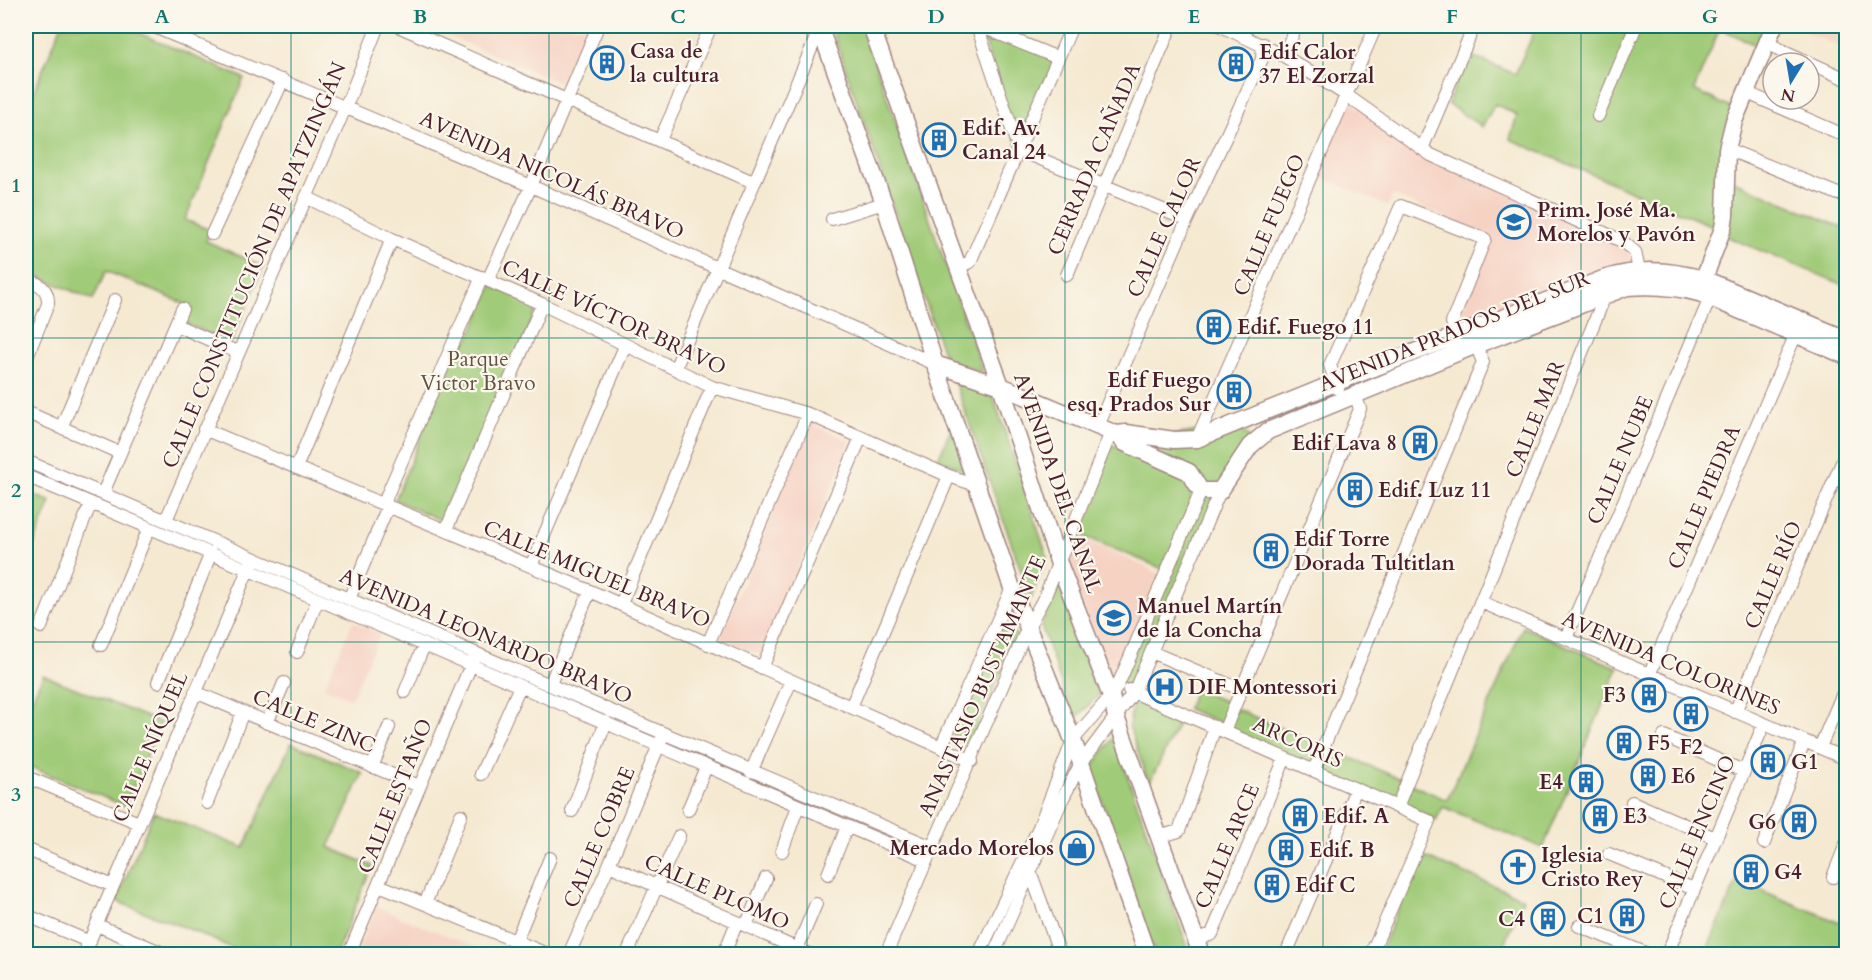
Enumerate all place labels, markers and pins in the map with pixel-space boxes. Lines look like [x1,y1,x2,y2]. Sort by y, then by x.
place label: Casa de la cultura [630,37,720,90]
place label: Edif Calor 37 El Zorzal [1259,38,1374,91]
building icon: Casa de la cultura [589,45,625,81]
building icon: Edif Calor 37 El Zorzal [1218,46,1254,82]
place label: Edif. Av. Canal 24 [962,114,1046,167]
building icon: Edif. Av. Canal 24 [921,122,957,158]
place label: Prim. José Ma. Morelos y Pavón [1537,196,1696,249]
school or university icon: Prim. José Ma. Morelos y Pavón [1496,204,1532,240]
building icon: Edif. Fuego 11 [1196,309,1232,345]
place label: Edif. Fuego 11 [1237,313,1374,342]
place label: Edif Fuego esq. Prados Sur [1067,366,1212,419]
building icon: Edif Fuego esq. Prados Sur [1216,374,1252,410]
building icon: Edif Lava 8 [1402,425,1438,461]
place label: Edif Lava 8 [1292,429,1397,458]
building icon: Edif. Luz 11 [1337,472,1373,508]
place label: Edif. Luz 11 [1378,476,1491,505]
place label: Edif Torre Dorada Tultitlan [1294,525,1456,578]
building icon: Edif Torre Dorada Tultitlan [1253,533,1289,569]
place label: Manuel Martín de la Concha [1137,592,1283,645]
school or university icon: Manuel Martín de la Concha [1096,600,1132,636]
hospital icon: DIF Montessori [1147,669,1183,705]
place label: DIF Montessori [1188,673,1337,702]
building icon: F3 [1631,677,1667,713]
place label: F3 [1603,681,1626,710]
building icon: F2 [1673,696,1709,732]
building icon: F5 [1606,725,1642,761]
place label: F5 [1647,729,1670,758]
place label: F2 [1679,733,1703,762]
building icon: G1 [1750,744,1786,780]
place label: G1 [1791,748,1819,777]
building icon: E6 [1630,758,1666,794]
place label: E6 [1671,762,1695,791]
building icon: E4 [1568,764,1604,800]
place label: E4 [1539,768,1563,797]
building icon: Edif. A [1282,798,1318,834]
building icon: E3 [1582,798,1618,834]
place label: Edif. A [1323,802,1389,831]
place label: E3 [1623,802,1647,831]
building icon: G6 [1781,804,1817,840]
place label: G6 [1748,808,1776,837]
shop icon: Mercado Morelos [1059,830,1095,866]
building icon: Edif. B [1268,832,1304,868]
place label: Mercado Morelos [890,834,1054,863]
place label: Edif. B [1309,836,1375,865]
place label: Iglesia Cristo Rey [1541,841,1643,894]
church icon: Iglesia Cristo Rey [1500,849,1536,885]
building icon: G4 [1733,854,1769,890]
place label: G4 [1774,858,1802,887]
building icon: Edif C [1254,867,1290,903]
place label: Edif C [1295,871,1356,900]
building icon: C1 [1609,898,1645,934]
building icon: C4 [1530,901,1566,937]
place label: C1 [1577,902,1604,931]
place label: C4 [1498,905,1525,934]

